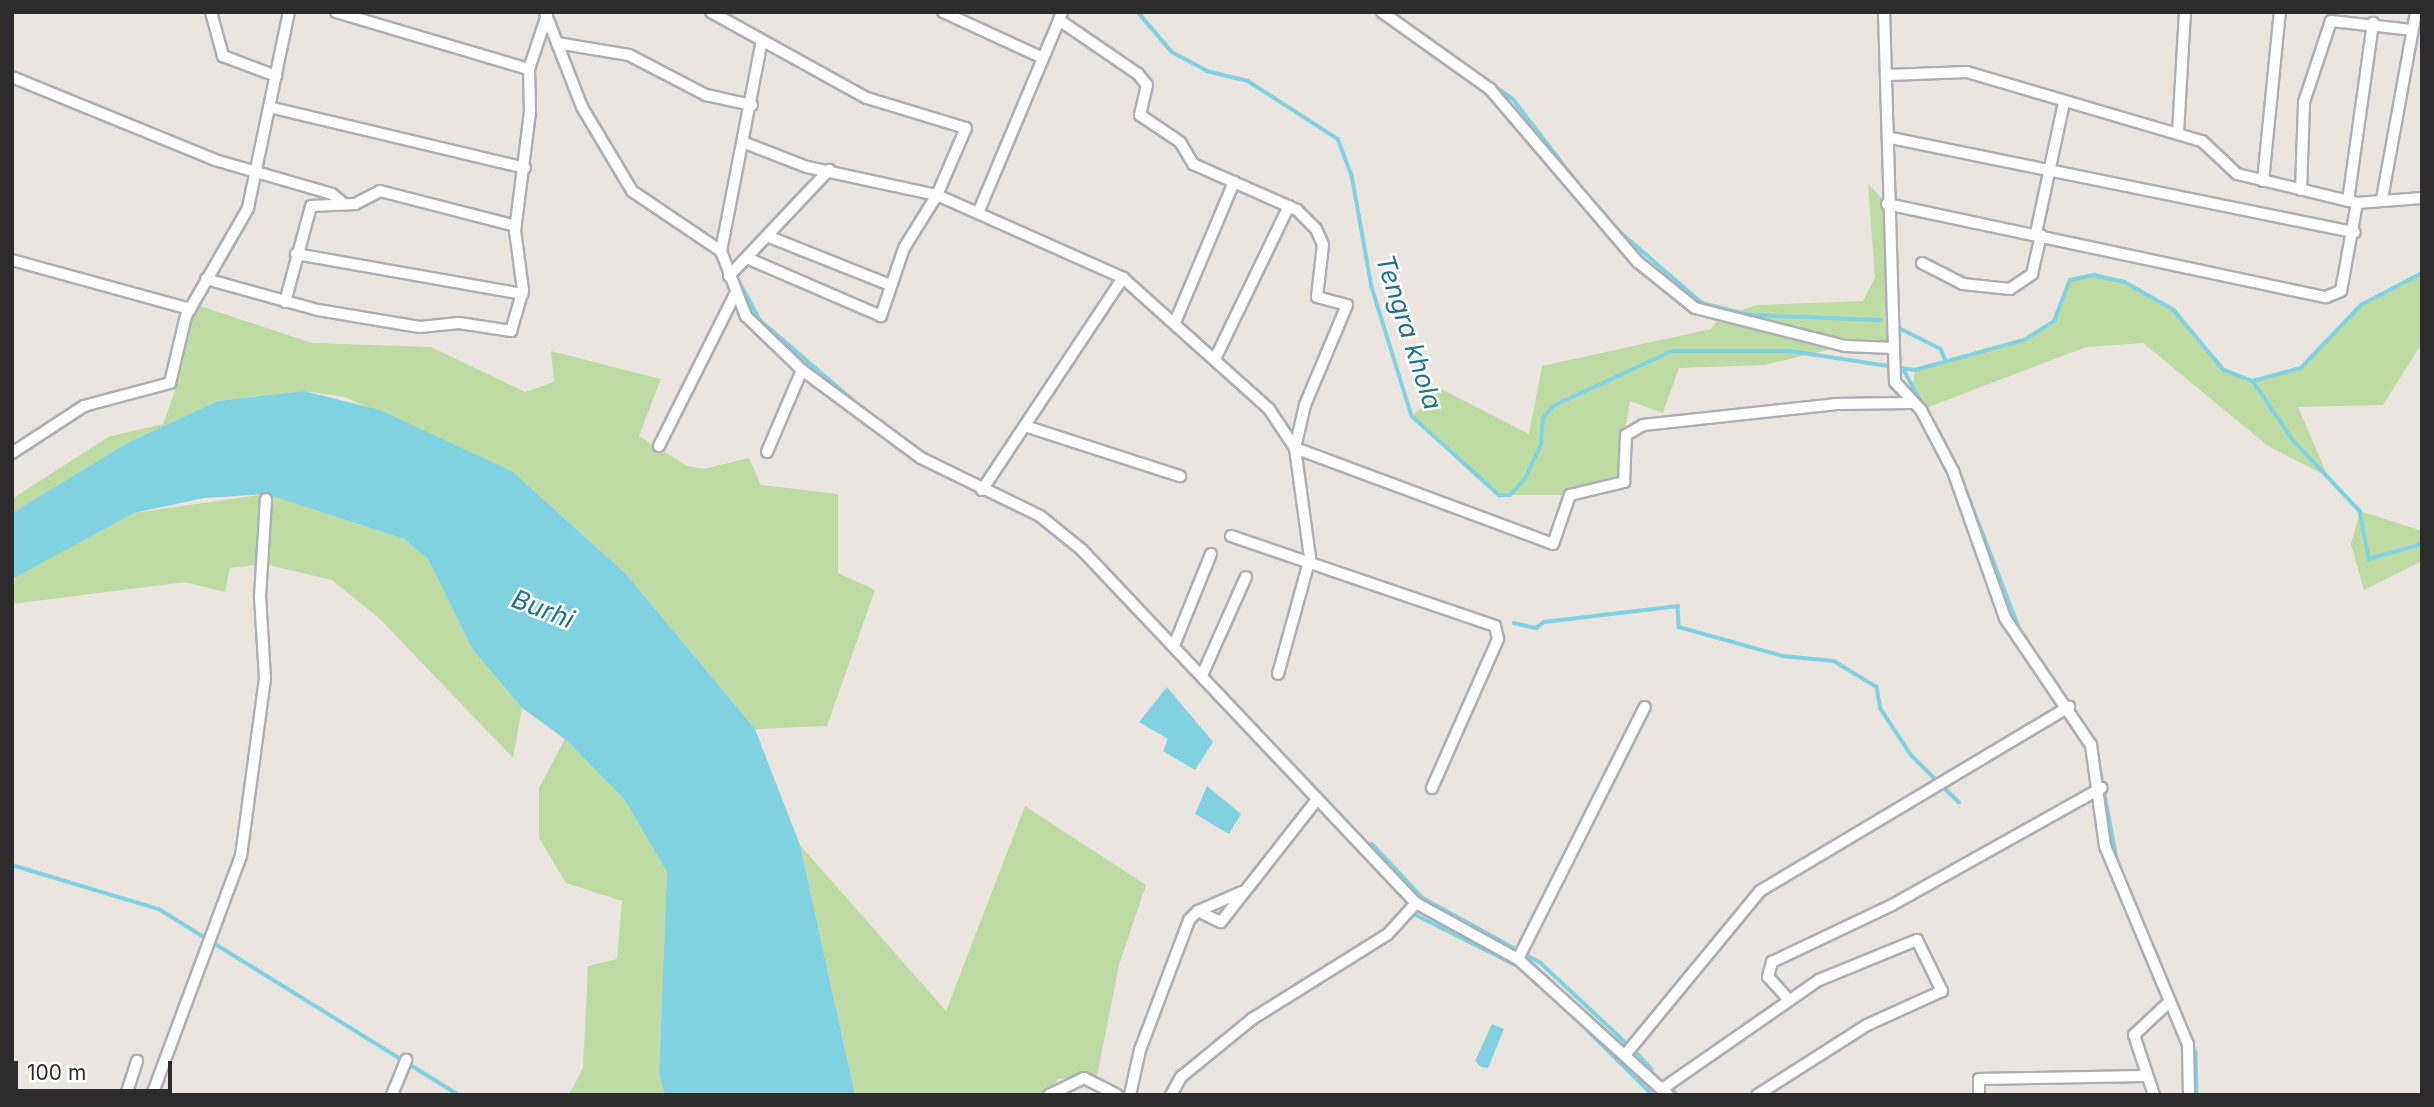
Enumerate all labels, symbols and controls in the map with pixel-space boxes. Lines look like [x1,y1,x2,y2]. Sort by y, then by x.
water label: Tengra khola [1369,251,1449,413]
water label: Burhi [507,583,579,635]
scale bar [18,1048,175,1092]
text: 100 m [27,1060,86,1085]

